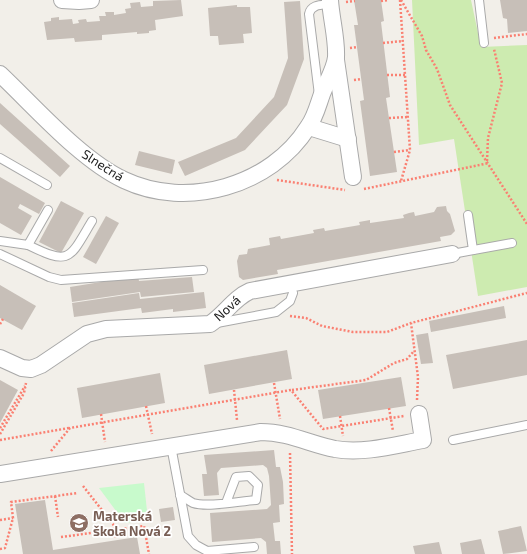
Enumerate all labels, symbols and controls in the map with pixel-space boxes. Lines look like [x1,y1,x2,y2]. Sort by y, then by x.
street label: Slnečná [79,146,127,184]
street label: Nová [210,292,244,324]
place label: Materská škola Nová 2 [93,508,171,539]
school or university icon: Materská škola Nová 2 [68,512,90,534]

